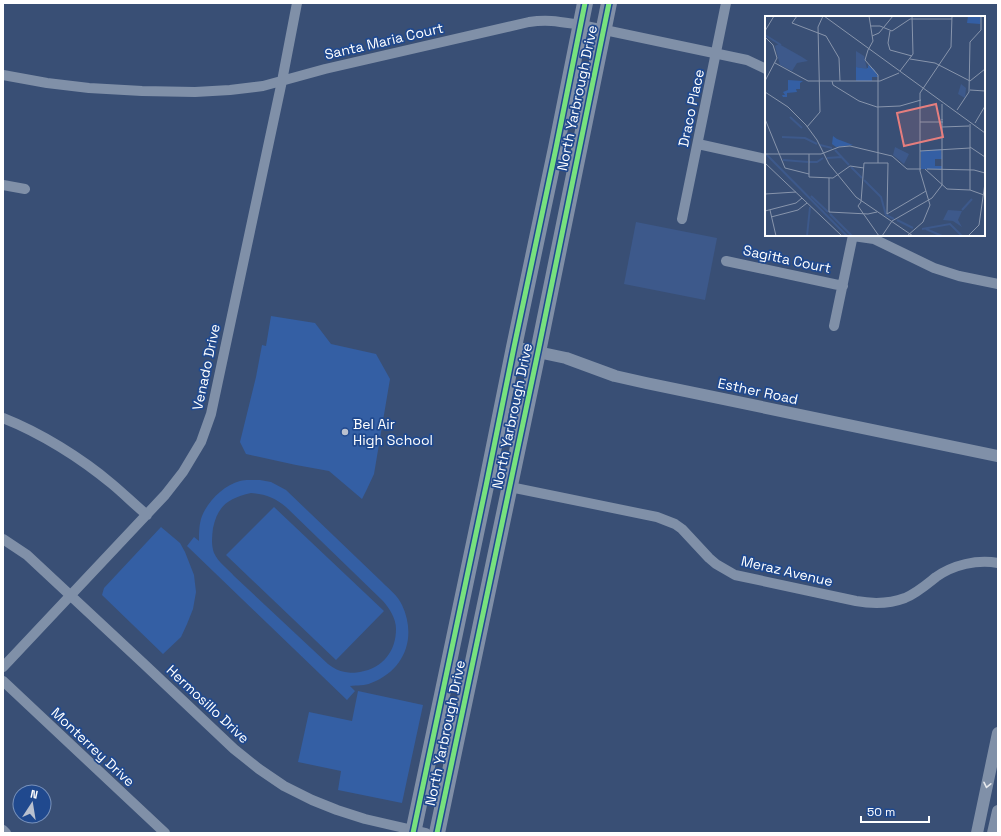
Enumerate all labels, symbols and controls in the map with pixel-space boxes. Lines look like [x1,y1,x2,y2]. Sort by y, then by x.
inset map [765,16,985,236]
street label: Santa Maria Court [323,19,445,63]
street label: North Yarbrough Drive [553,24,601,172]
street label: Draco Place [674,67,708,149]
street label: Sagitta Court [741,241,833,277]
street label: Venado Drive [188,322,224,412]
street label: North Yarbrough Drive [488,342,536,490]
street label: Esther Road [716,374,800,408]
place label: Bel Air High School [353,415,433,449]
marker: Bel Air High School [340,427,350,437]
street label: Meraz Avenue [739,552,835,590]
street label: North Yarbrough Drive [421,659,469,807]
street label: Hermosillo Drive [163,661,253,747]
street label: Monterrey Drive [47,704,139,790]
one-way arrow [984,782,992,788]
north arrow [12,784,52,824]
text: N [29,787,39,802]
scale bar [861,798,929,824]
text: 50 m [867,804,895,820]

